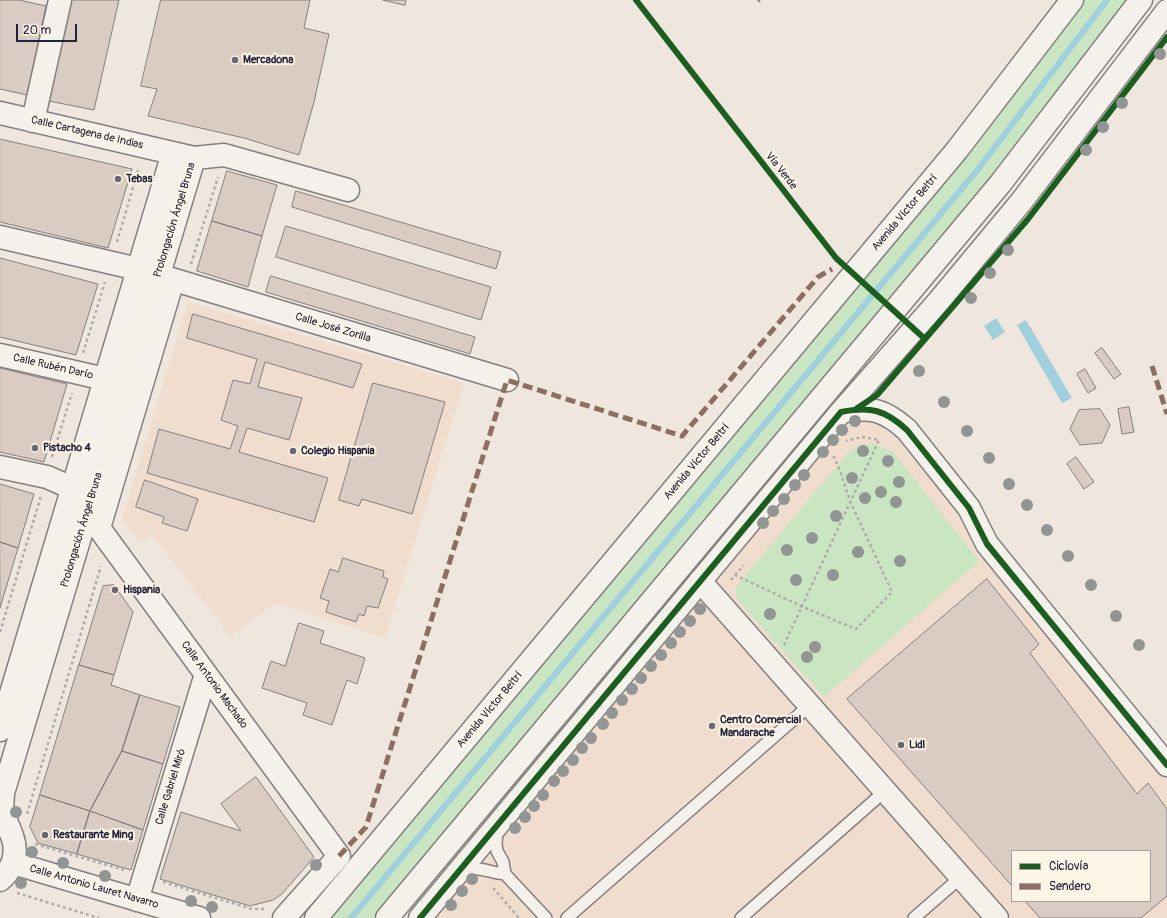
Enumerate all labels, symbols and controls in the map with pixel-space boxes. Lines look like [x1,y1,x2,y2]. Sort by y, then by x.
scale bar [18,16,79,42]
text: 20 m [23,23,51,38]
place label: Mercadona [243,53,293,67]
marker: Mercadona [230,55,240,65]
street label: Calle Cartagena de Indias [30,114,144,152]
street label: Vía Verde [762,150,800,192]
street label: Prolongación Ángel Bruna [151,161,199,279]
place label: Tebas [126,172,152,186]
street label: Avenida Víctor Beltrí [869,172,941,254]
marker: Tebas [113,174,123,184]
street label: Calle José Zorilla [294,310,372,346]
street label: Calle Rubén Darío [12,351,94,383]
street label: Avenida Víctor Beltrí [661,421,733,503]
place label: Pistacho 4 [43,441,91,455]
marker: Pistacho 4 [30,443,40,453]
place label: Colegio Hispania [301,444,375,458]
marker: Colegio Hispania [288,446,298,456]
street label: Prolongación Ángel Bruna [58,471,106,589]
place label: Hispania [123,583,160,597]
marker: Hispania [110,585,120,595]
street label: Calle Antonio Machado [178,639,250,731]
street label: Avenida Víctor Beltrí [454,669,526,751]
place label: Centro Comercial Mandarache [720,713,801,739]
marker: Centro Comercial Mandarache [707,721,717,731]
place label: Lidl [909,738,925,752]
marker: Lidl [896,740,906,750]
street label: Calle Gabriel Miró [153,747,189,827]
place label: Restaurante Ming [53,828,133,842]
marker: Restaurante Ming [40,830,50,840]
legend [1011,850,1151,902]
text: Ciclovía [1049,859,1088,874]
street label: Calle Antonio Lauret Navarro [28,862,160,912]
text: Sendero [1049,879,1091,894]

